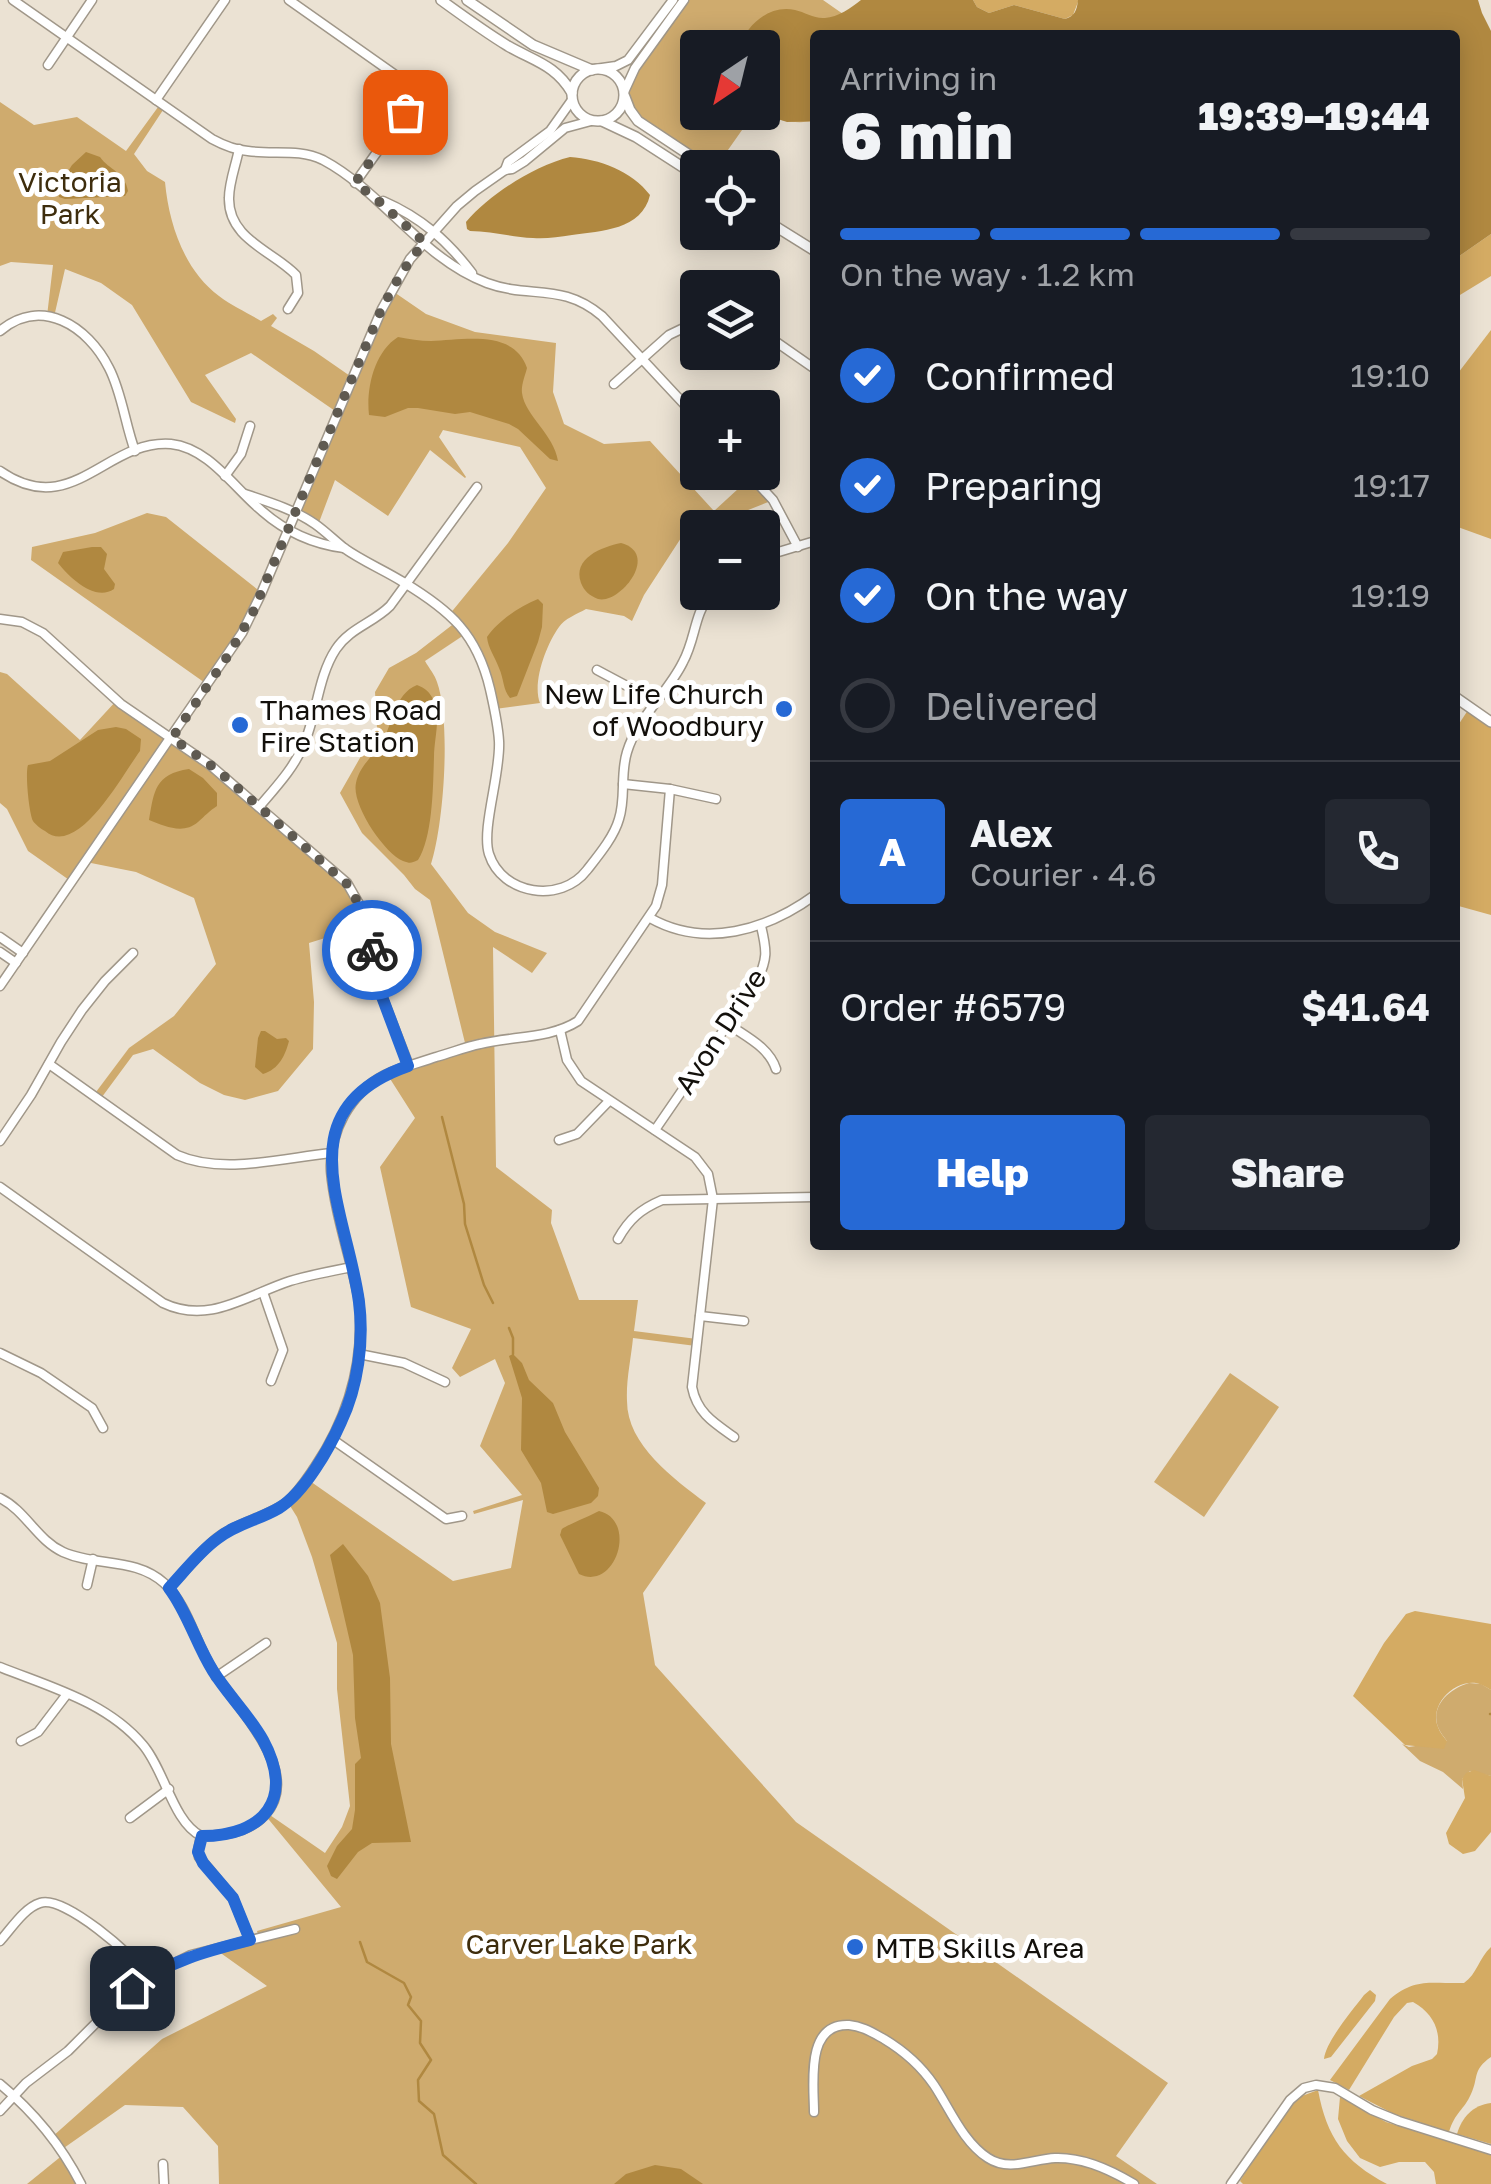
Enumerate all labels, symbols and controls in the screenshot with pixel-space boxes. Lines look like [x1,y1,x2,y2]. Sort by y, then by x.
north arrow [680,30,780,130]
map controls [680,30,780,610]
text: Arriving in [840,59,997,97]
pin [363,70,448,155]
icon: bag [378,85,433,140]
text: 19:39–19:44 [1198,93,1430,138]
text: 6 min [840,95,1013,173]
button: locate [680,150,780,250]
park label: Victoria Park [18,165,122,230]
text: On the way · 1.2 km [840,255,1135,293]
button: layers [680,270,780,370]
icon: check [840,348,895,403]
text: Confirmed [925,353,1115,398]
text: 19:10 [1350,356,1430,394]
button: + [680,390,780,490]
icon: check [840,458,895,513]
text: Preparing [925,463,1103,508]
text: 19:17 [1353,466,1430,504]
button: − [680,510,780,610]
icon: check [840,568,895,623]
text: On the way [925,573,1128,618]
text: 19:19 [1351,576,1430,614]
place label: New Life Church of Woodbury [544,677,764,742]
text: Delivered [925,683,1098,728]
place label: Thames Road Fire Station [260,693,442,758]
marker: New Life Church of Woodbury [773,698,795,720]
marker: Thames Road Fire Station [229,714,251,736]
button: phone [1325,799,1430,904]
text: Alex [970,810,1053,855]
text: A [879,829,906,874]
text: Courier · 4.6 [970,855,1157,893]
courier [322,900,422,1000]
icon: bike [345,923,400,978]
street label: Avon Drive [667,962,773,1100]
text: Order #6579 [840,984,1066,1029]
text: $41.64 [1301,984,1430,1029]
button: Help [840,1115,1125,1230]
button: Share [1145,1115,1430,1230]
park label: Carver Lake Park [465,1927,693,1960]
place label: MTB Skills Area [875,1931,1085,1964]
marker: MTB Skills Area [844,1936,866,1958]
pin [90,1946,175,2031]
icon: home [105,1961,160,2016]

